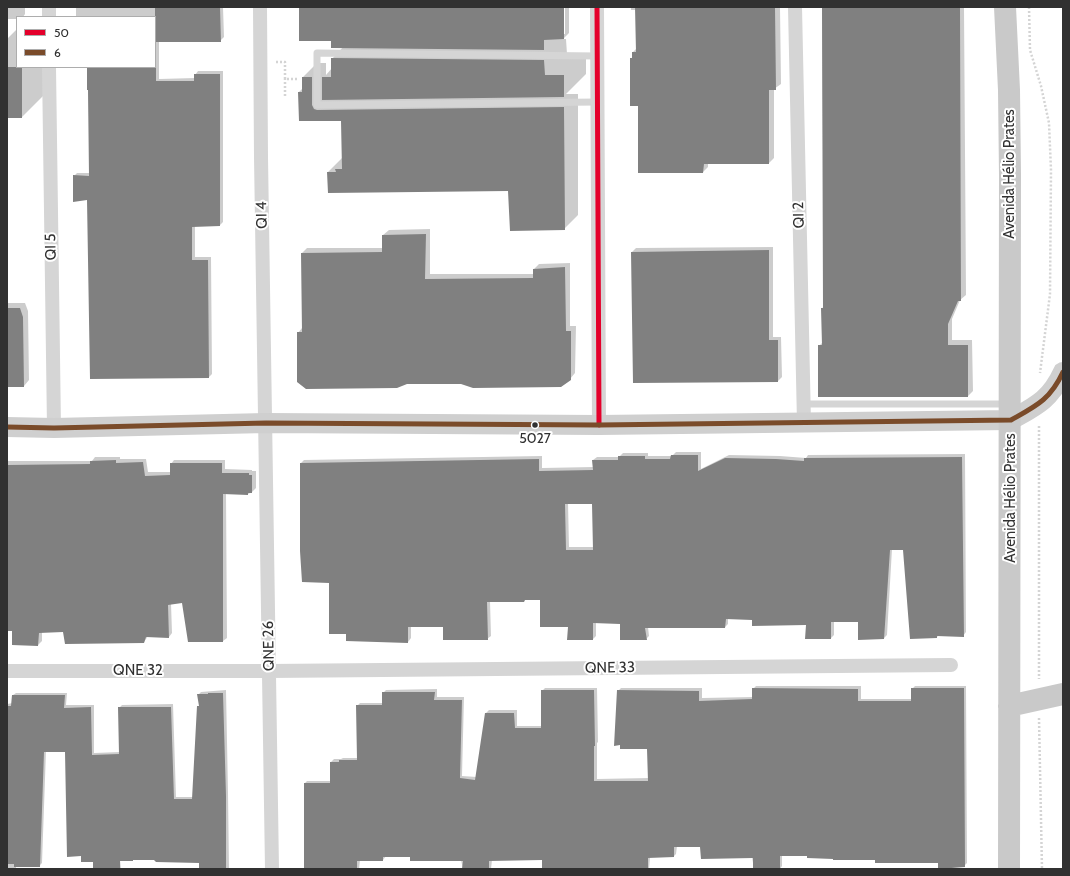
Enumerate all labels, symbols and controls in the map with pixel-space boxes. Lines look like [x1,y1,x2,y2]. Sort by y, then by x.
legend [16,16,156,68]
text: 50 [54,25,69,40]
text: 6 [54,45,61,60]
street label: Avenida Hélio Prates [1001,109,1019,239]
street label: QI 4 [253,201,271,229]
street label: QI 2 [790,202,808,228]
street label: QI 5 [42,233,60,261]
marker: 5027 [530,420,540,430]
place label: 5027 [519,431,551,447]
street label: Avenida Hélio Prates [1002,433,1020,563]
street label: QNE 26 [260,621,278,671]
street label: QNE 33 [585,659,635,677]
street label: QNE 32 [113,662,163,680]

